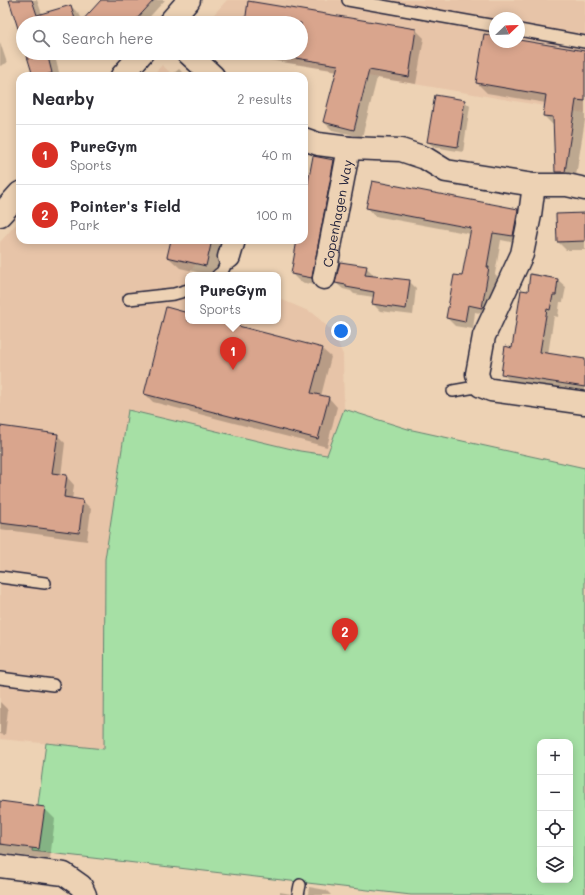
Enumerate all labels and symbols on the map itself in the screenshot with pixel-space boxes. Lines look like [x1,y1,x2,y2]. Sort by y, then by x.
north arrow [489,12,525,48]
street label: Copenhagen Way [318,158,355,268]
your location [331,321,351,341]
pin: 1 [220,337,246,370]
pin: 2 [332,618,358,651]

